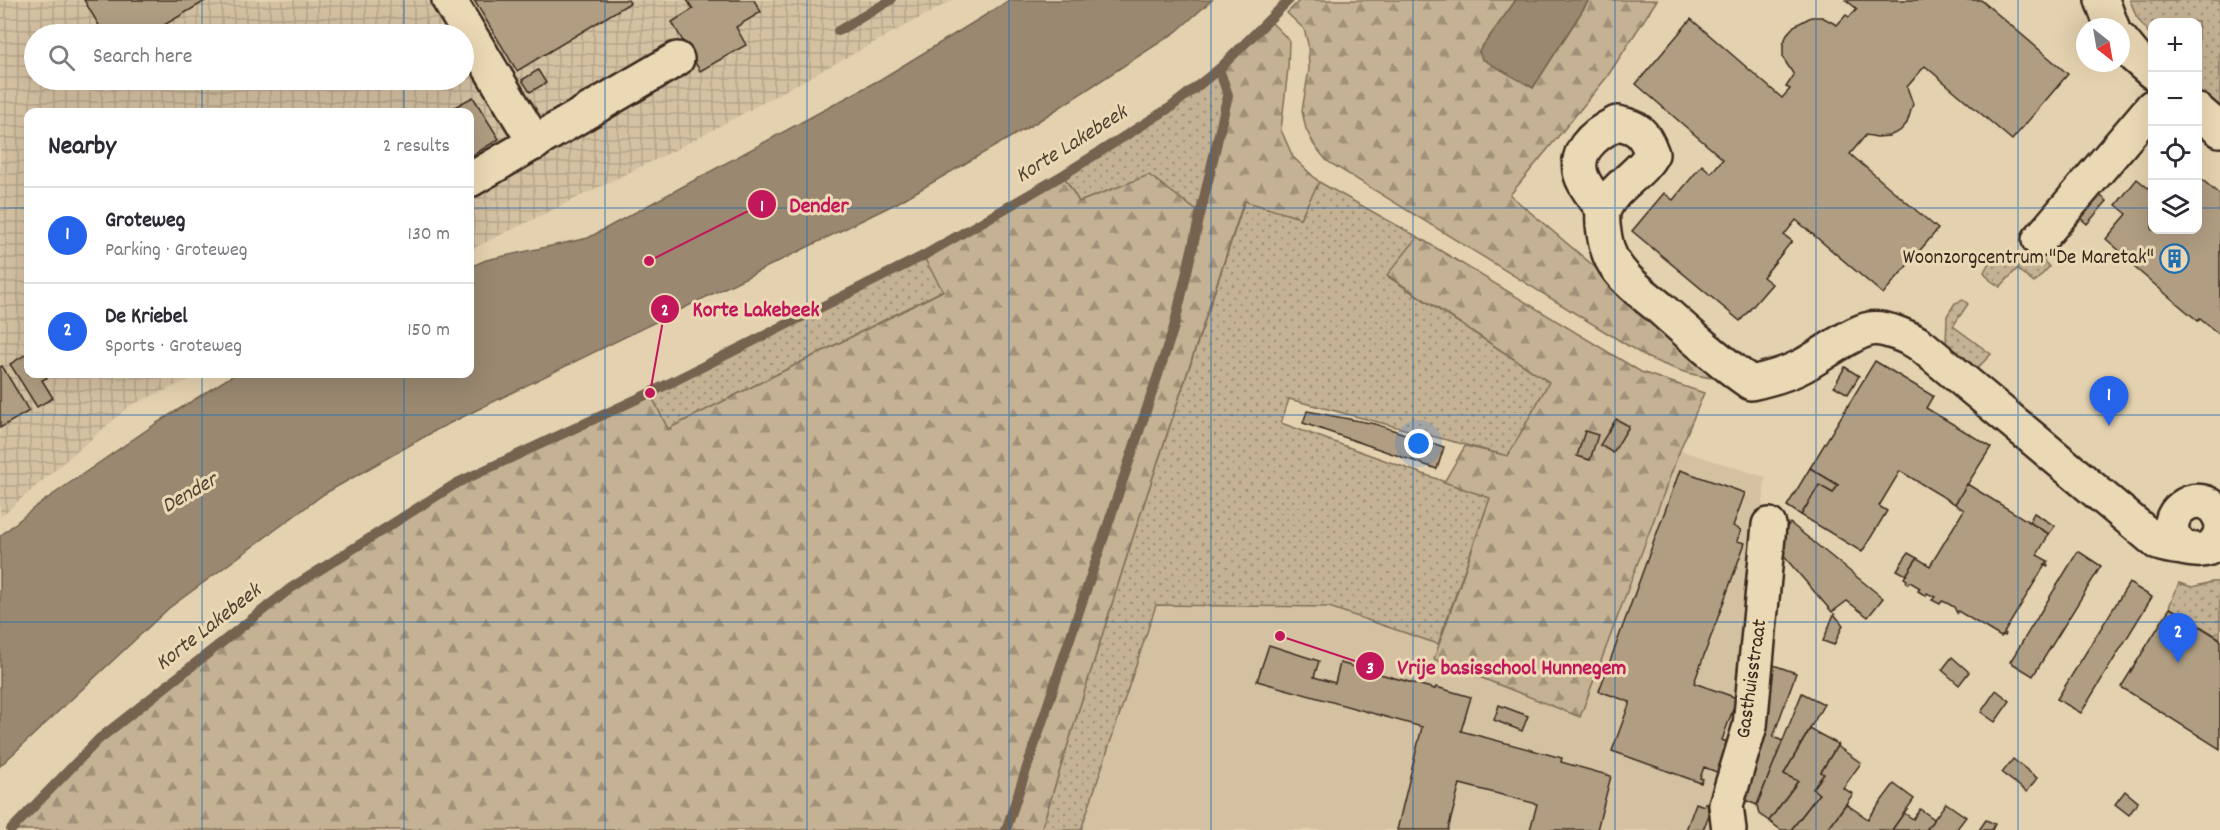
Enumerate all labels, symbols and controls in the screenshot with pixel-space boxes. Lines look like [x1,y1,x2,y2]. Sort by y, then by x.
north arrow [2076,18,2130,72]
map controls [2148,18,2202,234]
button: + [2148,18,2202,72]
search box [24,24,474,90]
icon: search [45,41,78,74]
text: Search here [93,42,192,73]
button: − [2148,72,2202,126]
water label: Korte Lakebeek [1010,97,1136,192]
button: locate [2148,126,2202,180]
text: Nearby [48,129,116,166]
text: 2 results [383,133,450,161]
button: layers [2148,180,2202,234]
callout: Dender [747,184,860,224]
text: Dender [789,192,850,223]
text: 1 [760,195,764,220]
text: Groteweg [105,206,185,237]
text: 1 [65,221,70,249]
text: 130 m [408,221,450,249]
text: Parking · Groteweg [105,237,248,265]
building icon: Woonzorgcentrum "De Maretak" [2159,243,2191,275]
place label: Woonzorgcentrum "De Maretak" [1903,244,2154,274]
callout: Korte Lakebeek [650,289,831,329]
text: Korte Lakebeek [693,296,819,327]
text: 2 [661,299,669,324]
text: De Kriebel [105,302,188,333]
text: 2 [63,317,72,345]
text: 150 m [407,317,450,345]
text: Sports · Groteweg [105,333,242,361]
pin: 1 [2090,376,2128,426]
your location [1404,429,1433,458]
water label: Dender [157,464,226,522]
water label: Korte Lakebeek [149,576,270,679]
pin: 2 [2158,614,2198,663]
street label: Gasthuisstraat [1730,617,1776,741]
callout: Vrije basisschool Hunnegem [1355,646,1638,686]
text: Vrije basisschool Hunnegem [1398,654,1626,685]
text: 3 [1366,657,1374,682]

